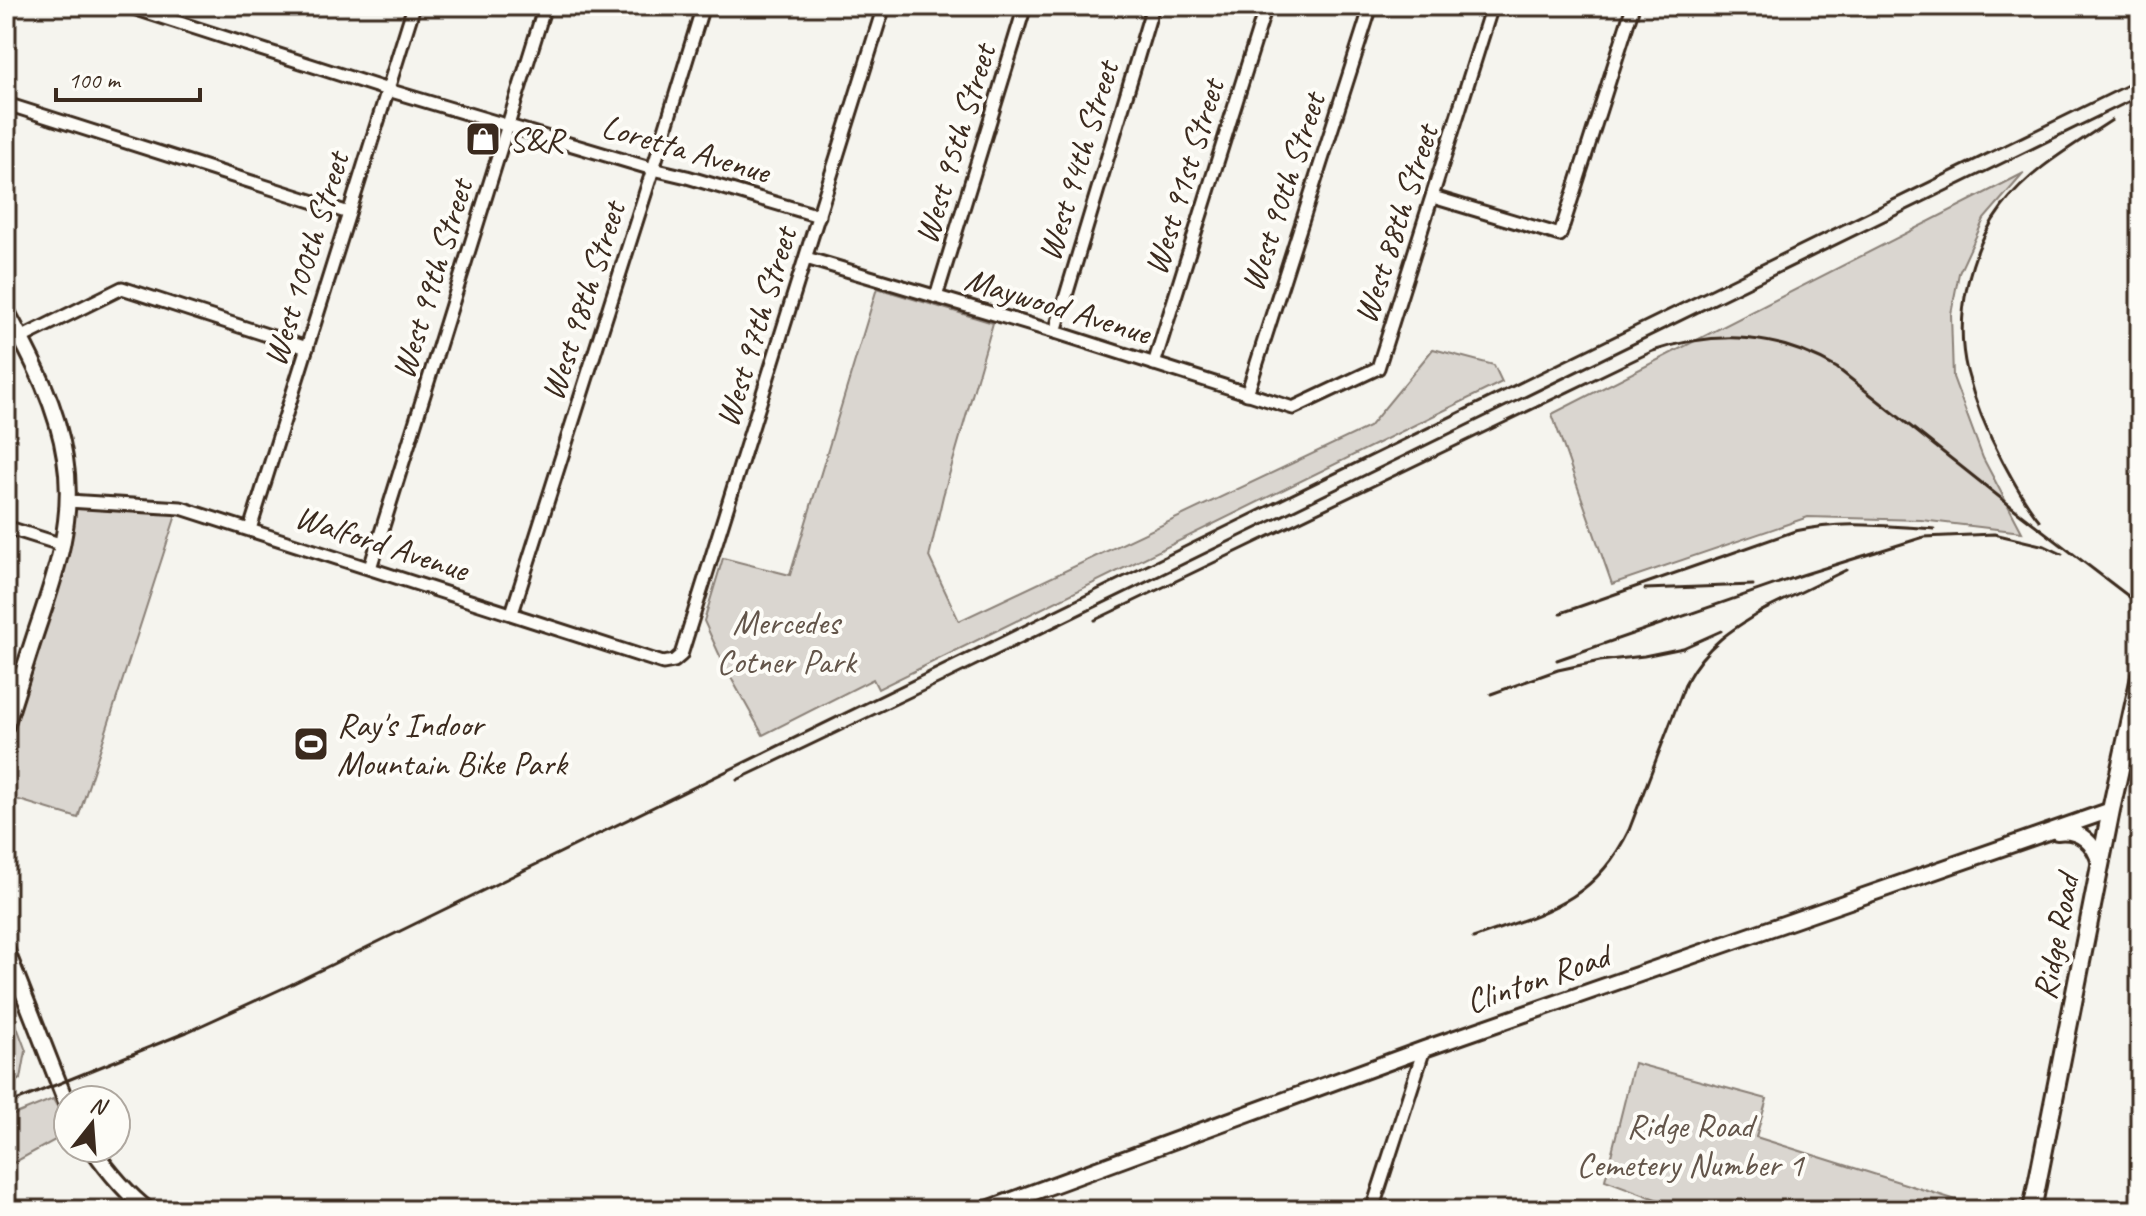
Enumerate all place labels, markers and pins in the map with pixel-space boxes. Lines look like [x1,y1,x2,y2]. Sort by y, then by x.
place label: S&R [509,118,567,161]
shop icon: S&R [464,120,502,158]
place label: Ray's Indoor Mountain Bike Park [337,703,569,785]
sports icon: Ray's Indoor Mountain Bike Park [292,725,330,763]

